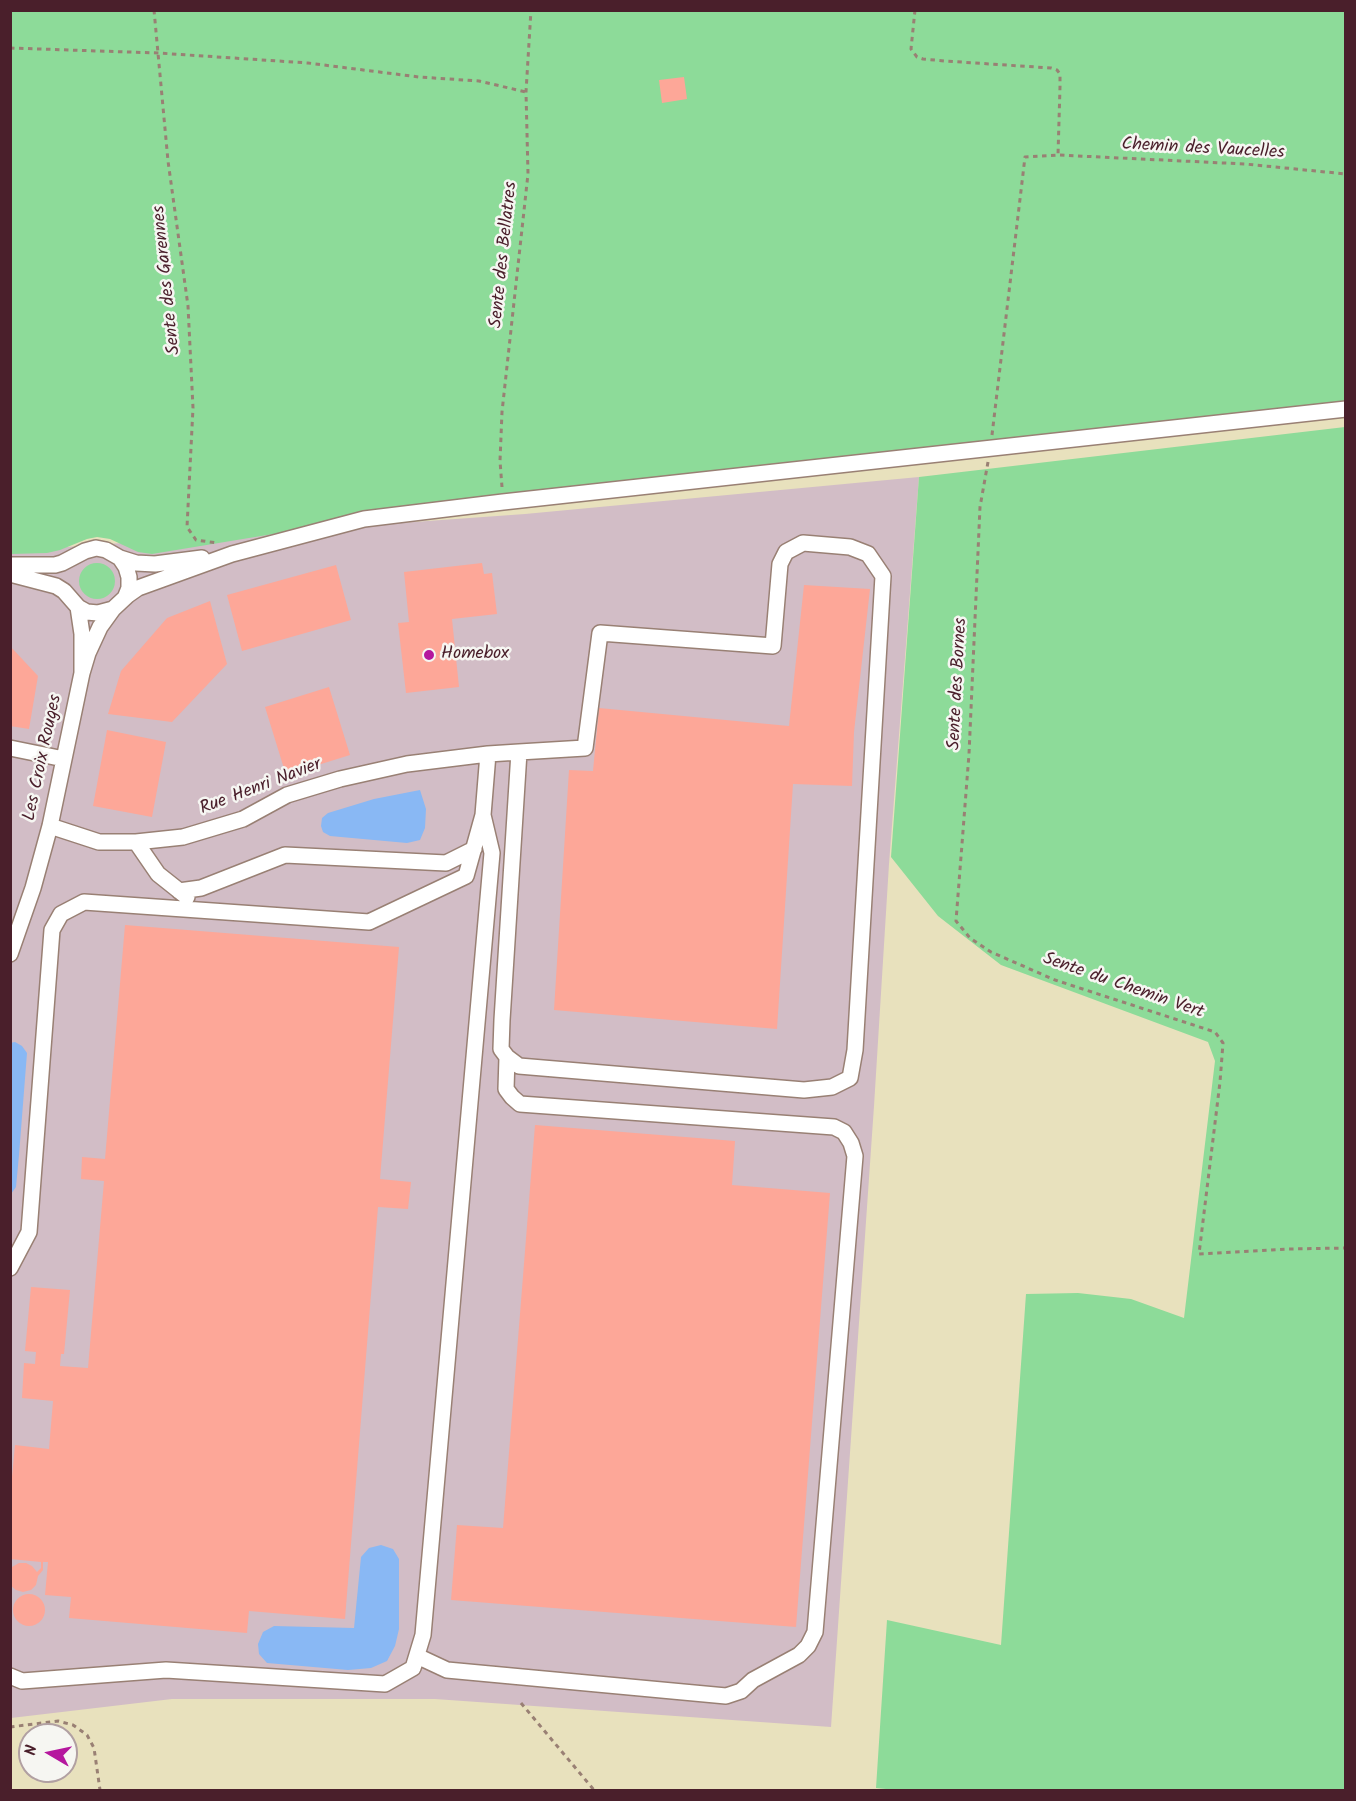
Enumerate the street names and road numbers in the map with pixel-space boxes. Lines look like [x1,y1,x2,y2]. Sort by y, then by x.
street label: Chemin des Vaucelles [1121,135,1285,165]
street label: Sente des Bellatres [487,181,523,329]
street label: Sente des Garennes [149,204,187,356]
street label: Sente des Bornes [945,617,973,751]
street label: Les Croix Rouges [20,693,68,823]
street label: Rue Henri Navier [197,755,325,821]
street label: Sente du Chemin Vert [1040,949,1206,1025]

